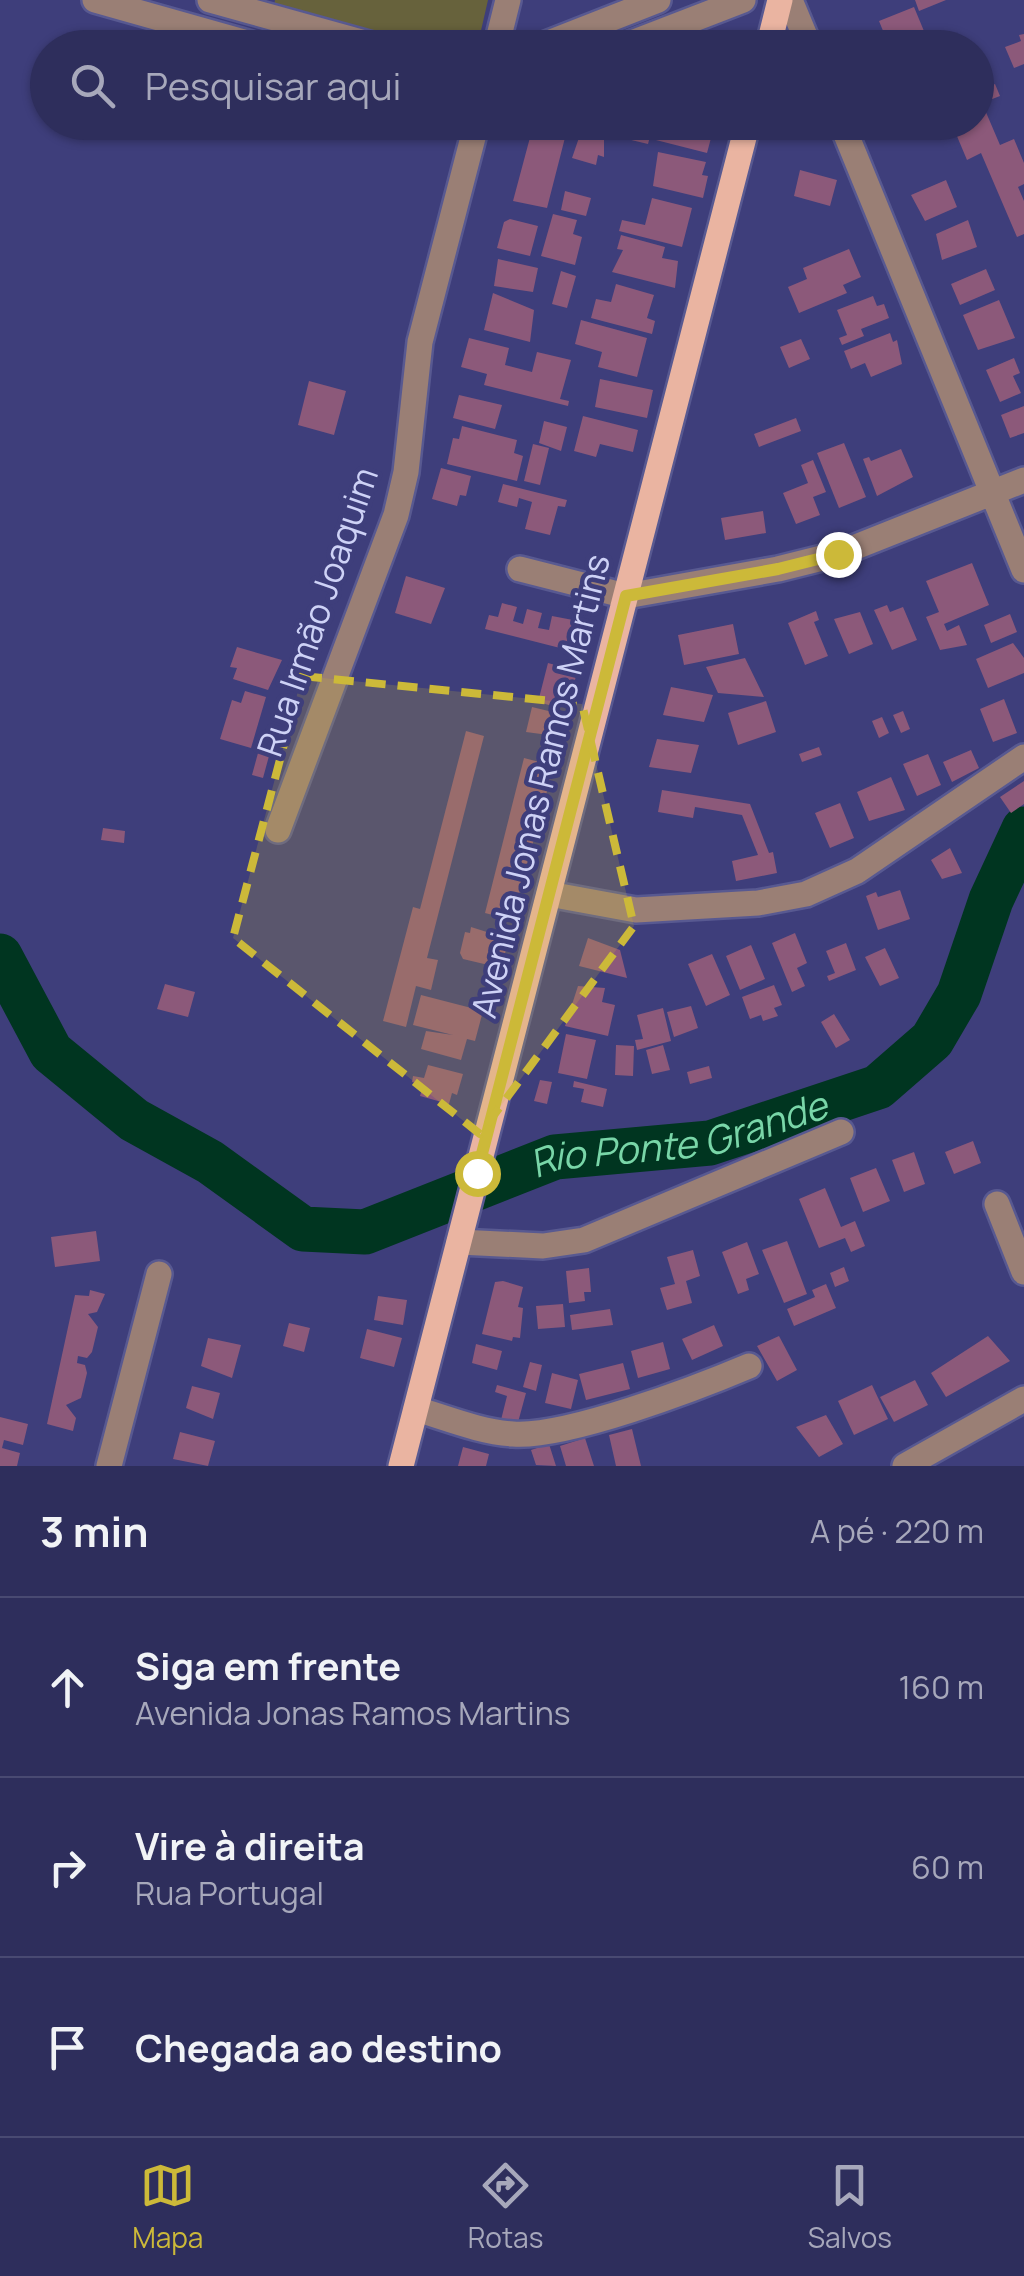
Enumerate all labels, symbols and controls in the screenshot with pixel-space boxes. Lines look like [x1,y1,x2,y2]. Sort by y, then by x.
search box [30,30,994,140]
icon: search [65,58,120,113]
text: Pesquisar aqui [145,59,401,111]
street label: Rua Irmão Joaquim [245,461,389,763]
route end [816,532,862,578]
street label: Avenida Jonas Ramos Martins [459,549,621,1023]
water label: Rio Ponte Grande [521,1077,836,1189]
route start [455,1151,501,1197]
text: 3 min [40,1502,149,1560]
text: A pé · 220 m [810,1509,984,1553]
text: Siga em frente [135,1639,401,1691]
icon: ahead [40,1660,95,1715]
text: 160 m [899,1665,984,1709]
text: Avenida Jonas Ramos Martins [135,1691,570,1735]
text: Vire à direita [135,1819,365,1871]
icon: right [40,1840,95,1895]
text: 60 m [911,1845,984,1889]
text: Rua Portugal [135,1871,324,1915]
icon: arrive [40,2020,95,2075]
text: Chegada ao destino [135,2021,502,2073]
tab: Mapa [132,2158,203,2256]
tab: Rotas [468,2158,543,2256]
tab: Salvos [808,2158,892,2256]

